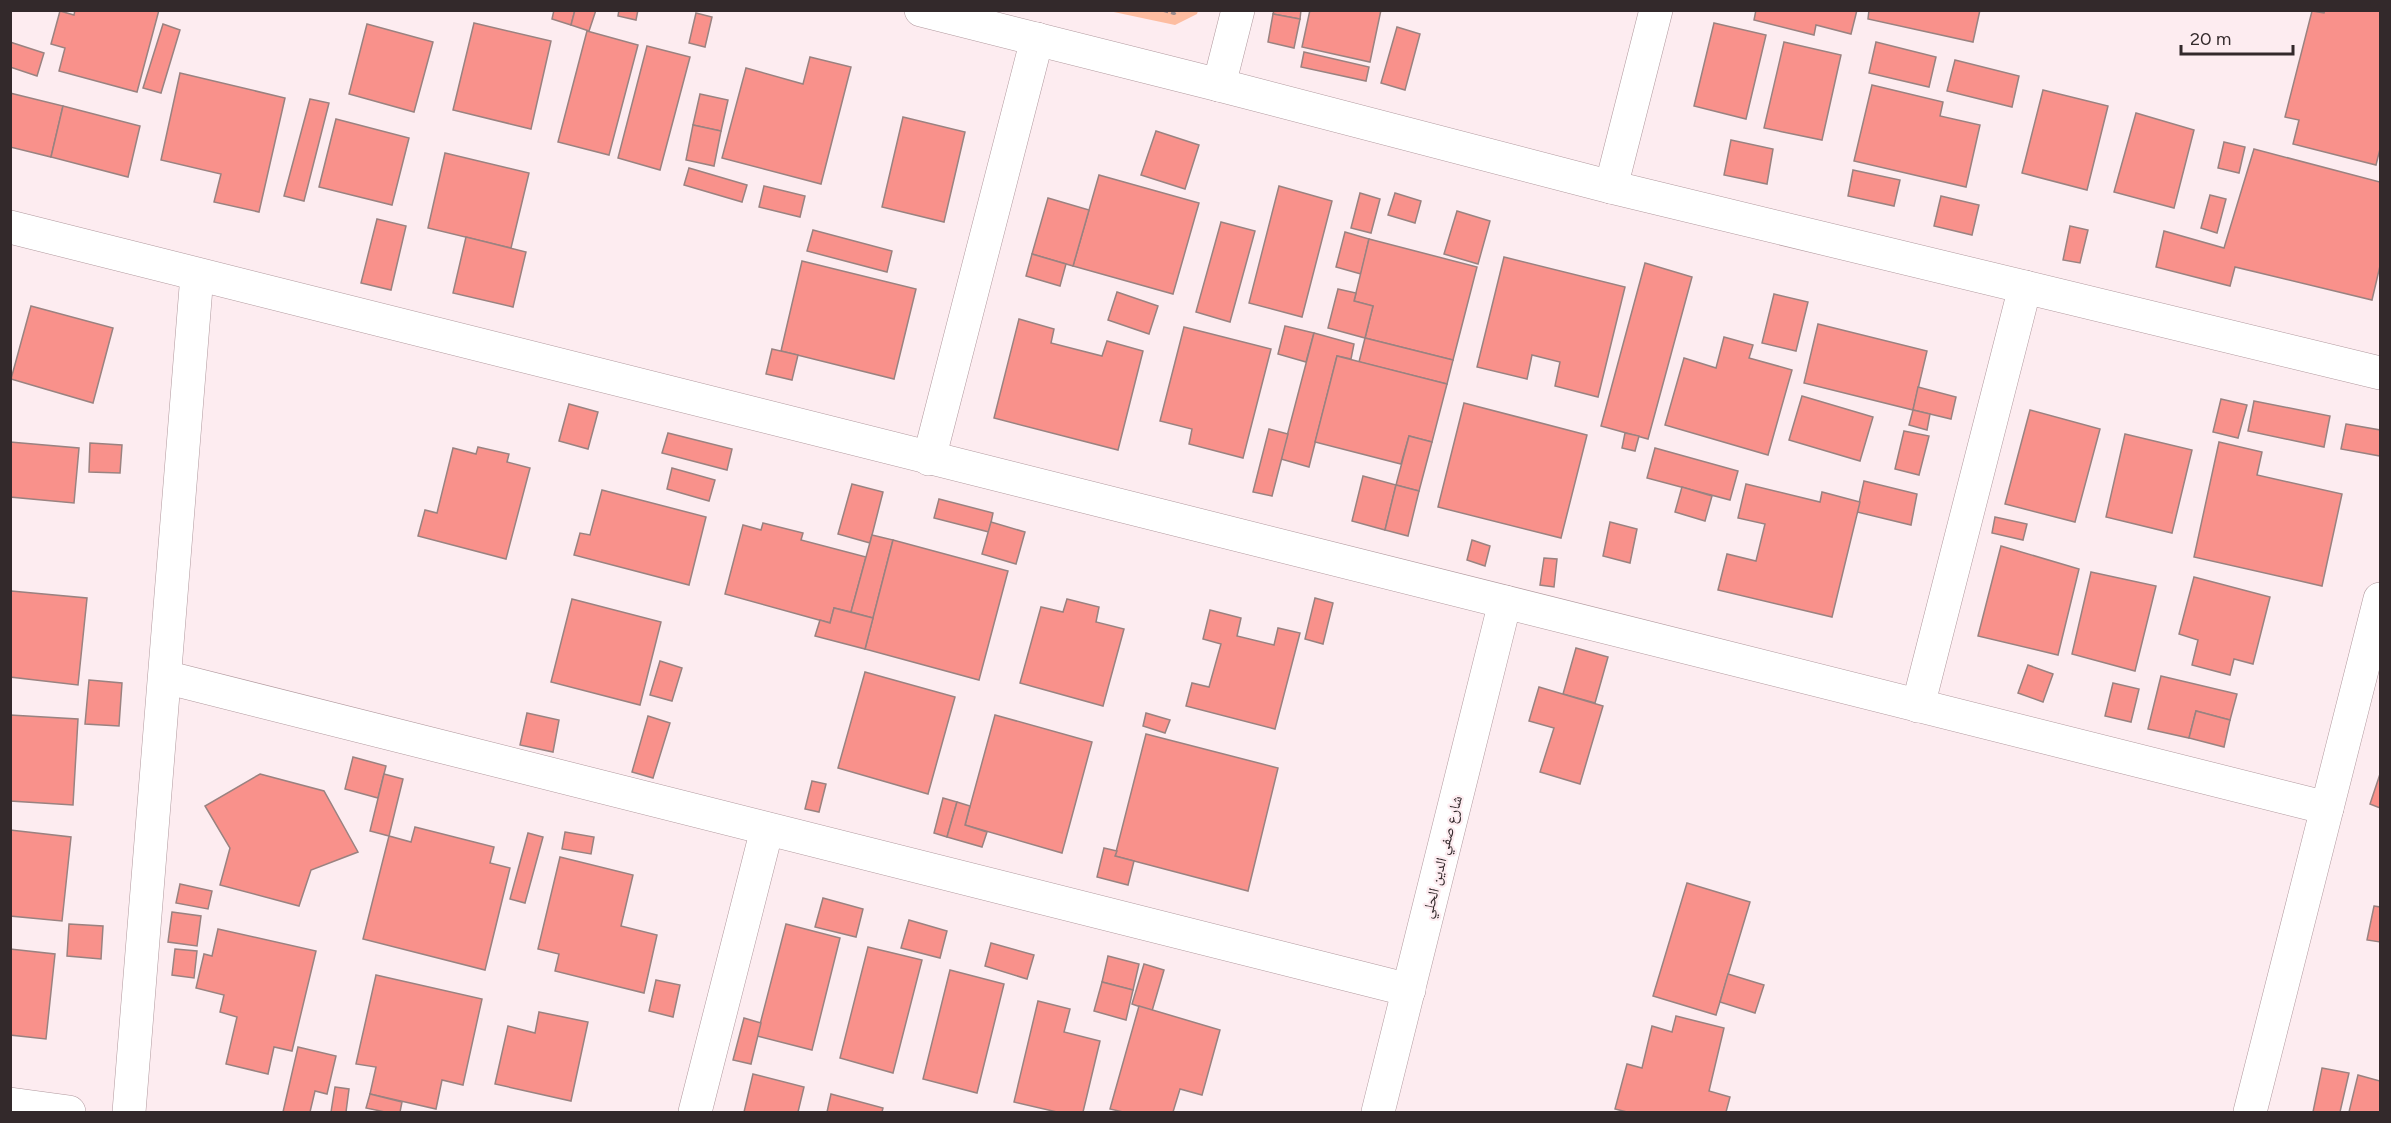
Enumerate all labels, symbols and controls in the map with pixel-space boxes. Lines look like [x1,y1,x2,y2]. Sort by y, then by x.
scale bar [2181,18,2294,56]
text: 20 m [2190,28,2231,50]
street label: شارع صفي الدين الحلي [1418,794,1469,921]

